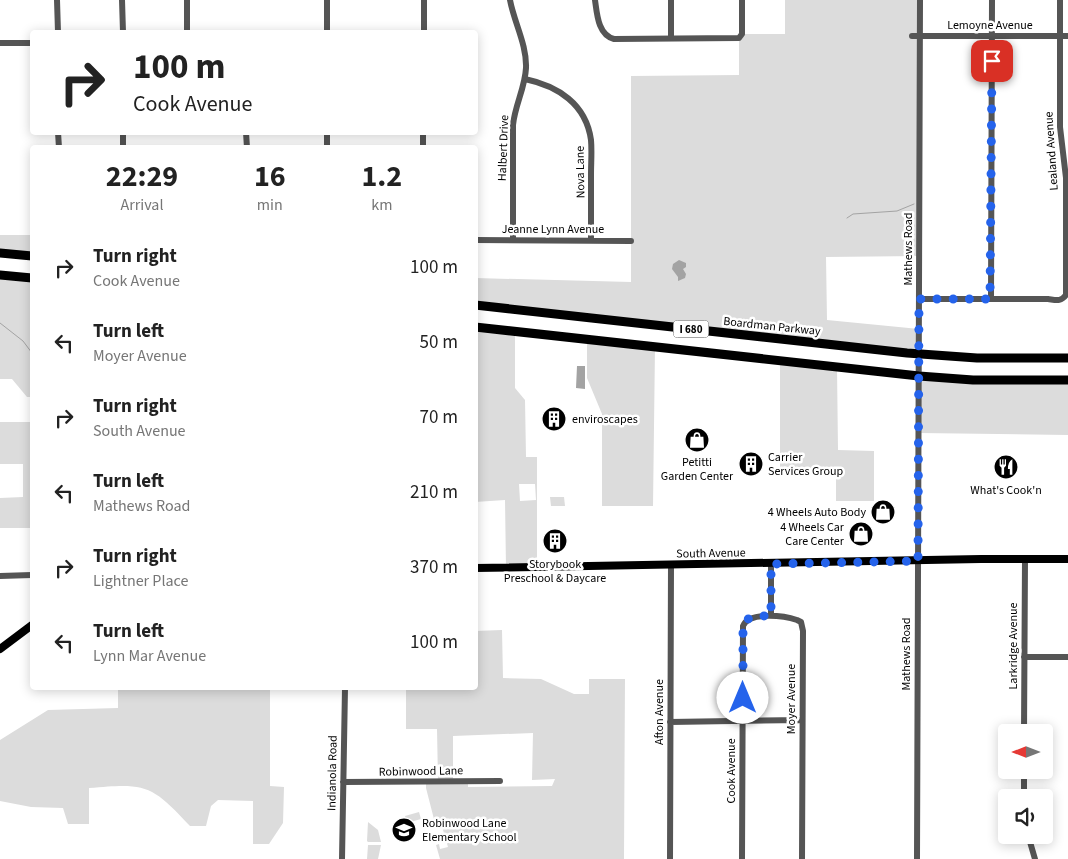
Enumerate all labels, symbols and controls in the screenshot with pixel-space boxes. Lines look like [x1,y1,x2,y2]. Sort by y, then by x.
street label: Lemoyne Avenue [947,17,1033,34]
pin [971,40,1013,82]
text: 100 m [133,42,225,92]
icon: arrive [978,47,1006,75]
icon: right [50,50,115,115]
text: Cook Avenue [133,88,253,120]
street label: Lealand Avenue [1040,111,1063,191]
street label: Halbert Drive [494,115,513,181]
street label: Nova Lane [572,146,589,198]
text: 22:29 [106,155,178,198]
text: 16 [254,155,286,198]
text: 1.2 [362,155,402,198]
text: Arrival [120,194,164,216]
text: min [257,194,283,216]
text: km [371,194,392,216]
street label: Mathews Road [900,212,917,286]
street label: Jeanne Lynn Avenue [502,221,604,238]
text: Turn right [93,243,177,270]
icon: right [50,254,78,282]
text: 100 m [410,254,458,281]
text: Cook Avenue [93,270,180,292]
street label: Boardman Parkway [722,313,822,340]
text: Turn left [93,318,164,345]
road number: I 680 [674,320,708,338]
icon: left [50,329,78,357]
text: 50 m [420,329,458,356]
text: Moyer Avenue [93,345,187,367]
text: Turn right [93,393,177,420]
icon: right [50,404,78,432]
text: 70 m [420,404,458,431]
building icon: enviroscapes [541,406,567,432]
place label: enviroscapes [572,411,638,428]
text: South Avenue [93,420,186,442]
shop icon: Petitti Garden Center [684,427,710,453]
place label: Carrier Services Group [768,449,843,480]
building icon: Carrier Services Group [738,451,764,477]
place label: Petitti Garden Center [661,454,734,485]
restaurant icon: What's Cook'n [993,454,1019,480]
text: Turn left [93,468,164,495]
icon: left [50,479,78,507]
text: 210 m [410,479,458,506]
place label: What's Cook'n [970,482,1042,499]
text: Mathews Road [93,495,190,517]
shop icon: 4 Wheels Auto Body [870,499,896,525]
place label: 4 Wheels Auto Body [768,504,866,521]
place label: 4 Wheels Car Care Center [780,519,845,550]
shop icon: 4 Wheels Car Care Center [848,521,874,547]
building icon: Storybook Preschool & Daycare [542,528,568,554]
text: Turn right [93,543,177,570]
street label: South Avenue [676,544,746,563]
icon: right [50,554,78,582]
text: 370 m [410,554,458,581]
place label: Storybook Preschool & Daycare [504,556,606,587]
text: Lightner Place [93,570,188,592]
street label: Larkridge Avenue [1005,602,1022,689]
street label: Mathews Road [898,617,915,691]
text: Turn left [93,618,164,645]
icon: left [50,629,78,657]
text: 100 m [410,629,458,656]
text: Lynn Mar Avenue [93,645,206,667]
street label: Moyer Avenue [783,664,800,734]
position arrow [716,671,768,723]
street label: Afton Avenue [651,679,668,745]
north arrow [998,724,1052,779]
map controls [998,724,1053,844]
street label: Indianola Road [323,735,342,811]
street label: Cook Avenue [723,738,740,804]
street label: Robinwood Lane [379,762,463,781]
button: sound [998,789,1053,844]
place label: Robinwood Lane Elementary School [422,815,517,846]
school or university icon: Robinwood Lane Elementary School [391,817,417,843]

